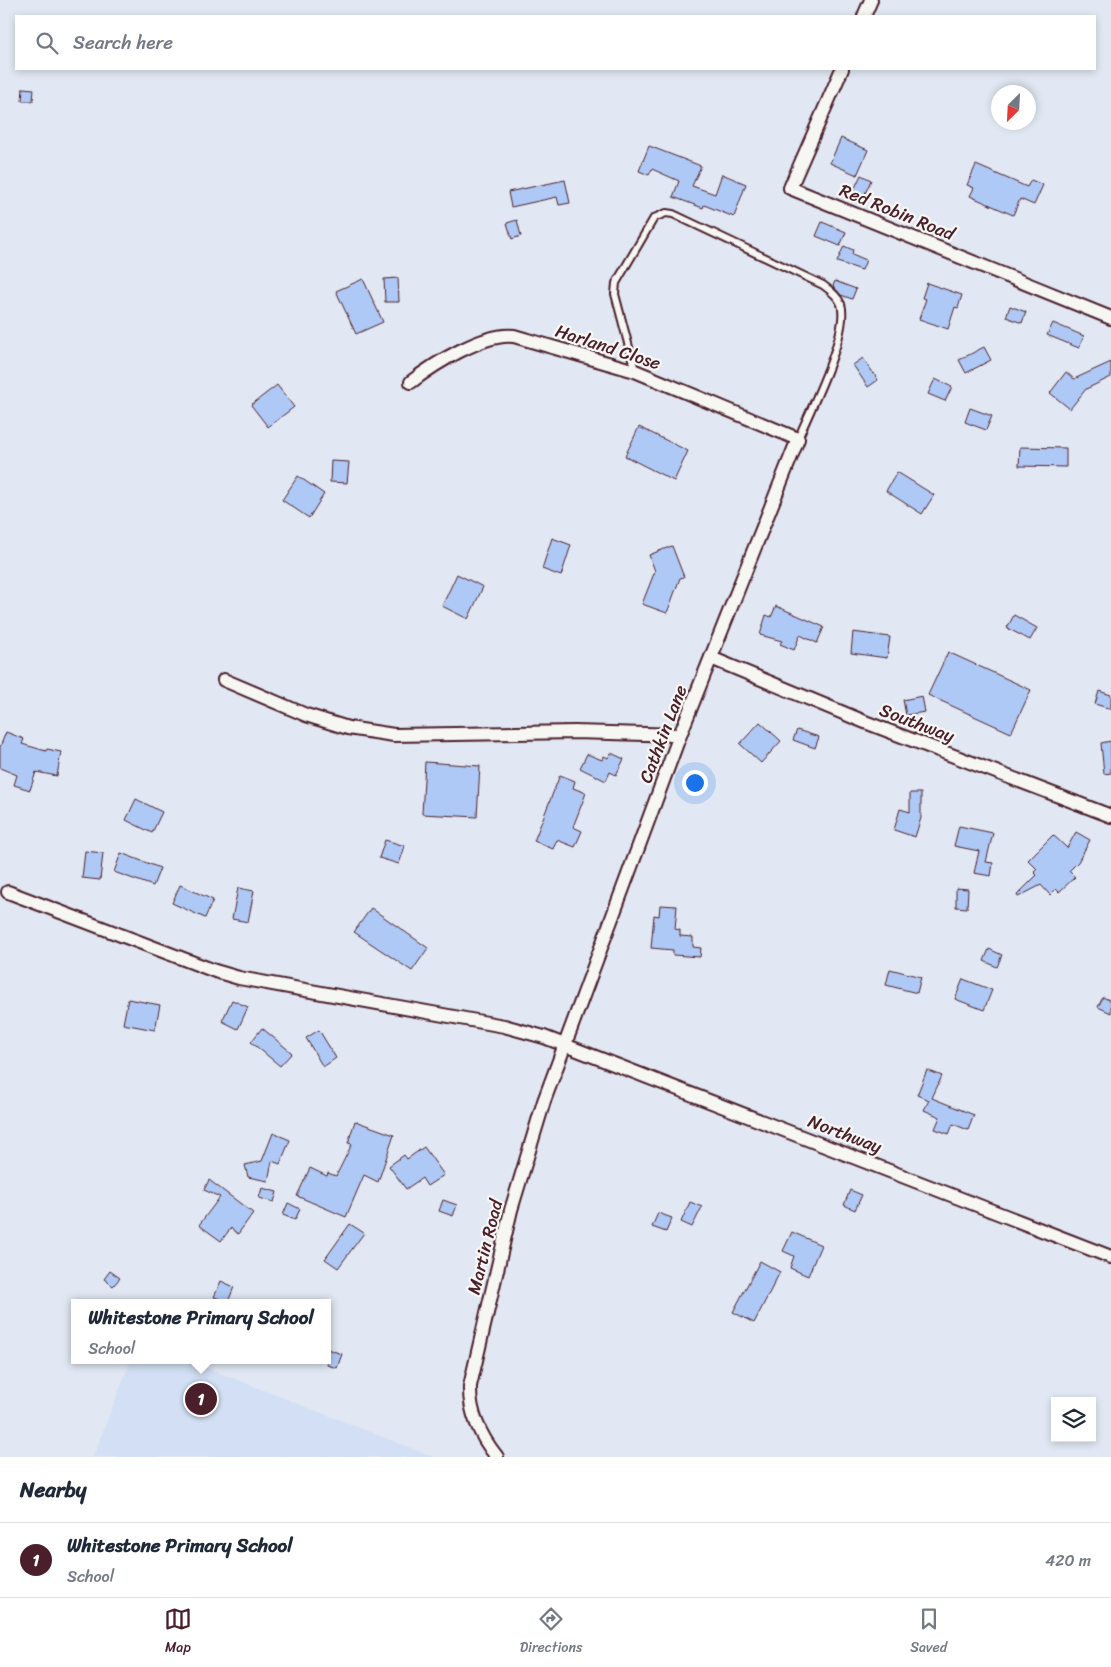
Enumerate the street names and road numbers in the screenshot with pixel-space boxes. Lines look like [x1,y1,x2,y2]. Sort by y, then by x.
street label: Red Robin Road [835,174,961,250]
street label: Harland Close [551,315,665,379]
street label: Cathkin Lane [630,680,696,788]
street label: Southway [875,694,960,752]
street label: Northway [803,1105,887,1163]
street label: Martin Road [458,1195,513,1298]

